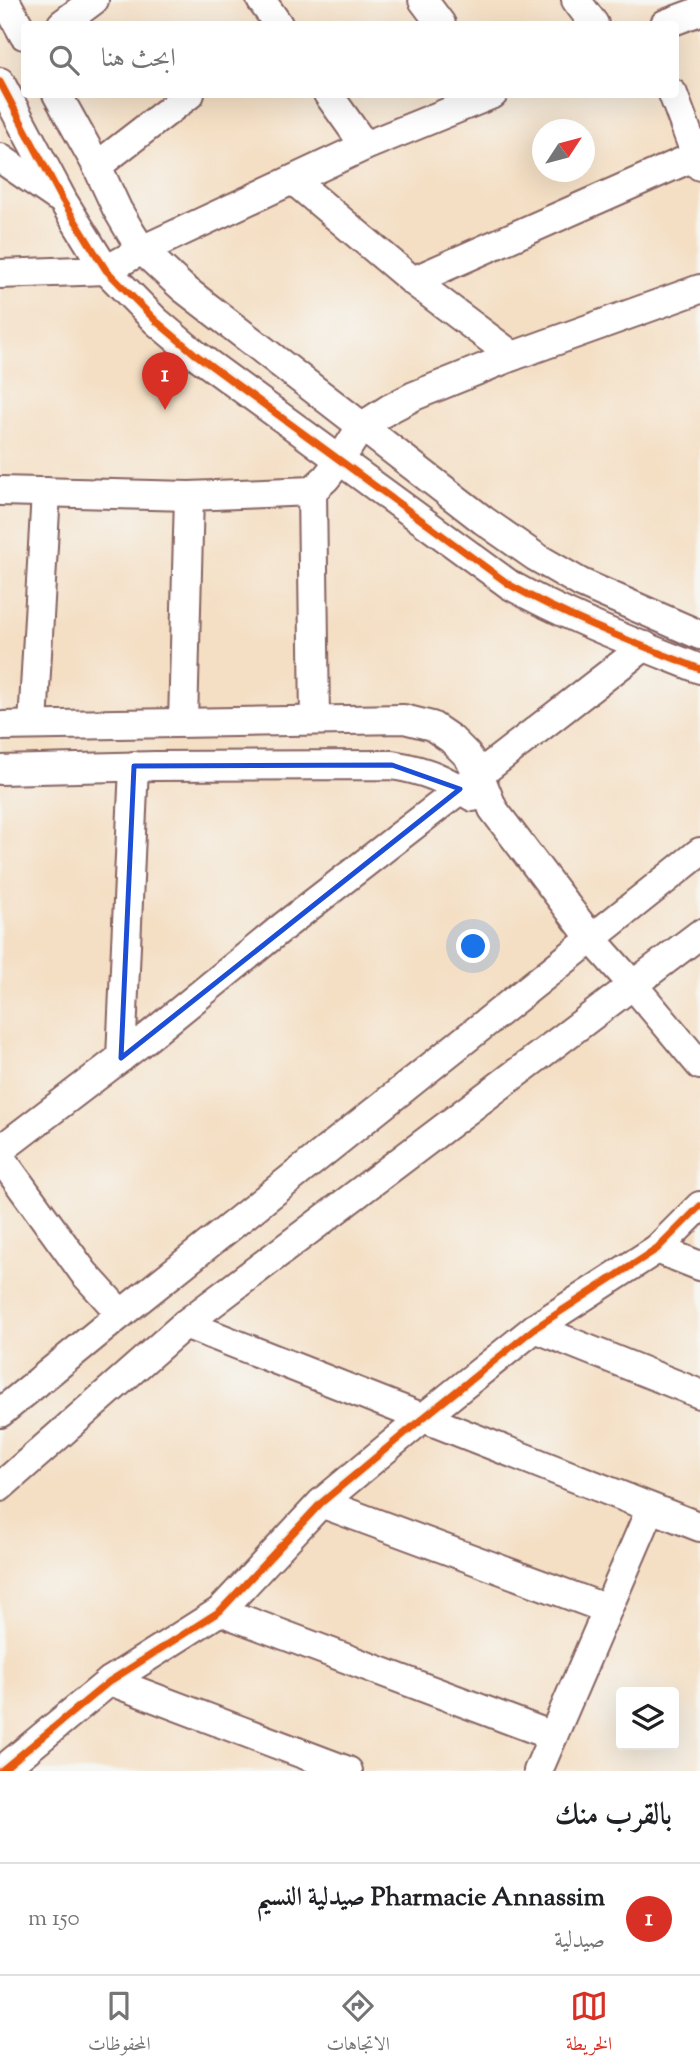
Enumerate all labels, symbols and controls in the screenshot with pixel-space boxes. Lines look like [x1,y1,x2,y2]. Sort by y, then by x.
search box [21,21,679,98]
icon: search [45,41,83,79]
text: ابحث هنا [101,41,176,78]
north arrow [532,119,595,182]
pin: 1 [142,352,188,410]
your location [456,929,490,963]
map controls [616,1687,679,1750]
button: layers [616,1687,679,1750]
text: بالقرب منك [555,1795,672,1838]
text: Pharmacie Annassim صيدلية النسيم [256,1880,605,1917]
text: 150 m [28,1903,80,1936]
text: 1 [645,1903,653,1936]
text: صيدلية [554,1925,605,1958]
tab: المحفوظات [88,1987,151,2062]
tab: الاتجاهات [327,1987,390,2062]
tab: الخريطة [566,1987,612,2062]

